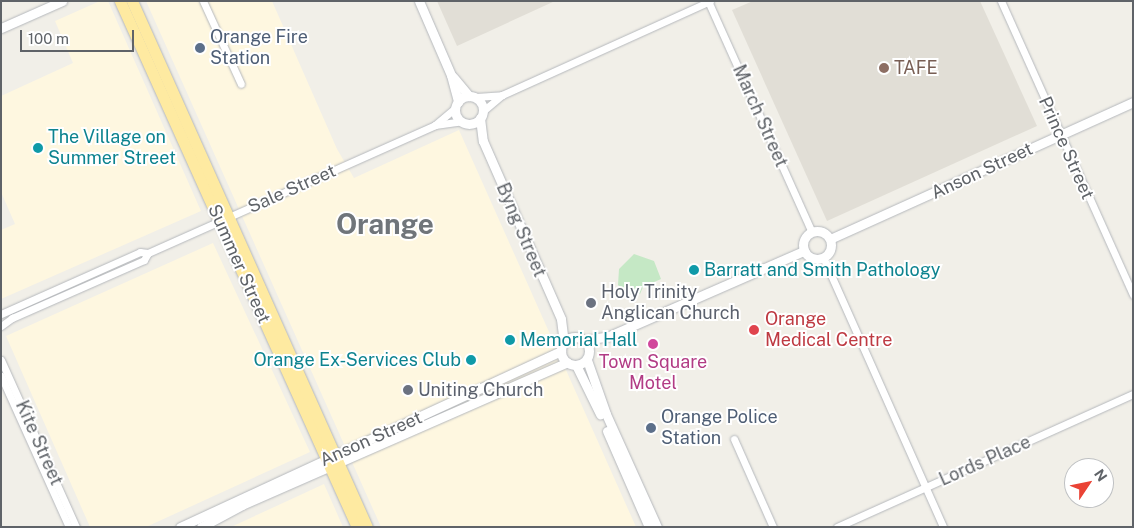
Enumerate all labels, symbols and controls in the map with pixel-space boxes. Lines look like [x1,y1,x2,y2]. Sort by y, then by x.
scale bar [22,20,136,52]
place label: Orange Fire Station [210,27,308,70]
text: 100 m [28,30,69,47]
marker: Orange Fire Station [194,42,206,54]
place label: TAFE [894,57,938,79]
street label: March Street [728,61,792,171]
marker: TAFE [878,62,890,74]
street label: Prince Street [1034,93,1098,203]
place label: The Village on Summer Street [48,127,176,170]
street label: Anson Street [928,138,1036,204]
marker: The Village on Summer Street [32,142,44,154]
street label: Sale Street [245,160,339,218]
street label: Byng Street [491,180,551,280]
street label: Summer Street [203,201,275,327]
district label: Orange [336,207,434,241]
place label: Barratt and Smith Pathology [704,259,940,281]
marker: Barratt and Smith Pathology [688,264,700,276]
place label: Holy Trinity Anglican Church [601,282,740,324]
marker: Holy Trinity Anglican Church [585,297,597,309]
place label: Orange Medical Centre [765,309,892,352]
marker: Orange Medical Centre [747,323,761,337]
place label: Memorial Hall [520,329,637,351]
marker: Memorial Hall [504,334,516,346]
marker: Town Square Motel [647,338,659,350]
place label: Orange Ex-Services Club [253,349,461,371]
place label: Town Square Motel [599,352,707,394]
marker: Orange Ex-Services Club [465,354,477,366]
place label: Uniting Church [418,379,543,401]
marker: Uniting Church [402,384,414,396]
street label: Kite Street [11,397,67,489]
street label: Anson Street [316,407,426,471]
place label: Orange Police Station [661,407,778,449]
marker: Orange Police Station [645,422,657,434]
street label: Lords Place [936,431,1034,491]
north arrow [1064,458,1114,508]
text: N [1091,466,1110,484]

